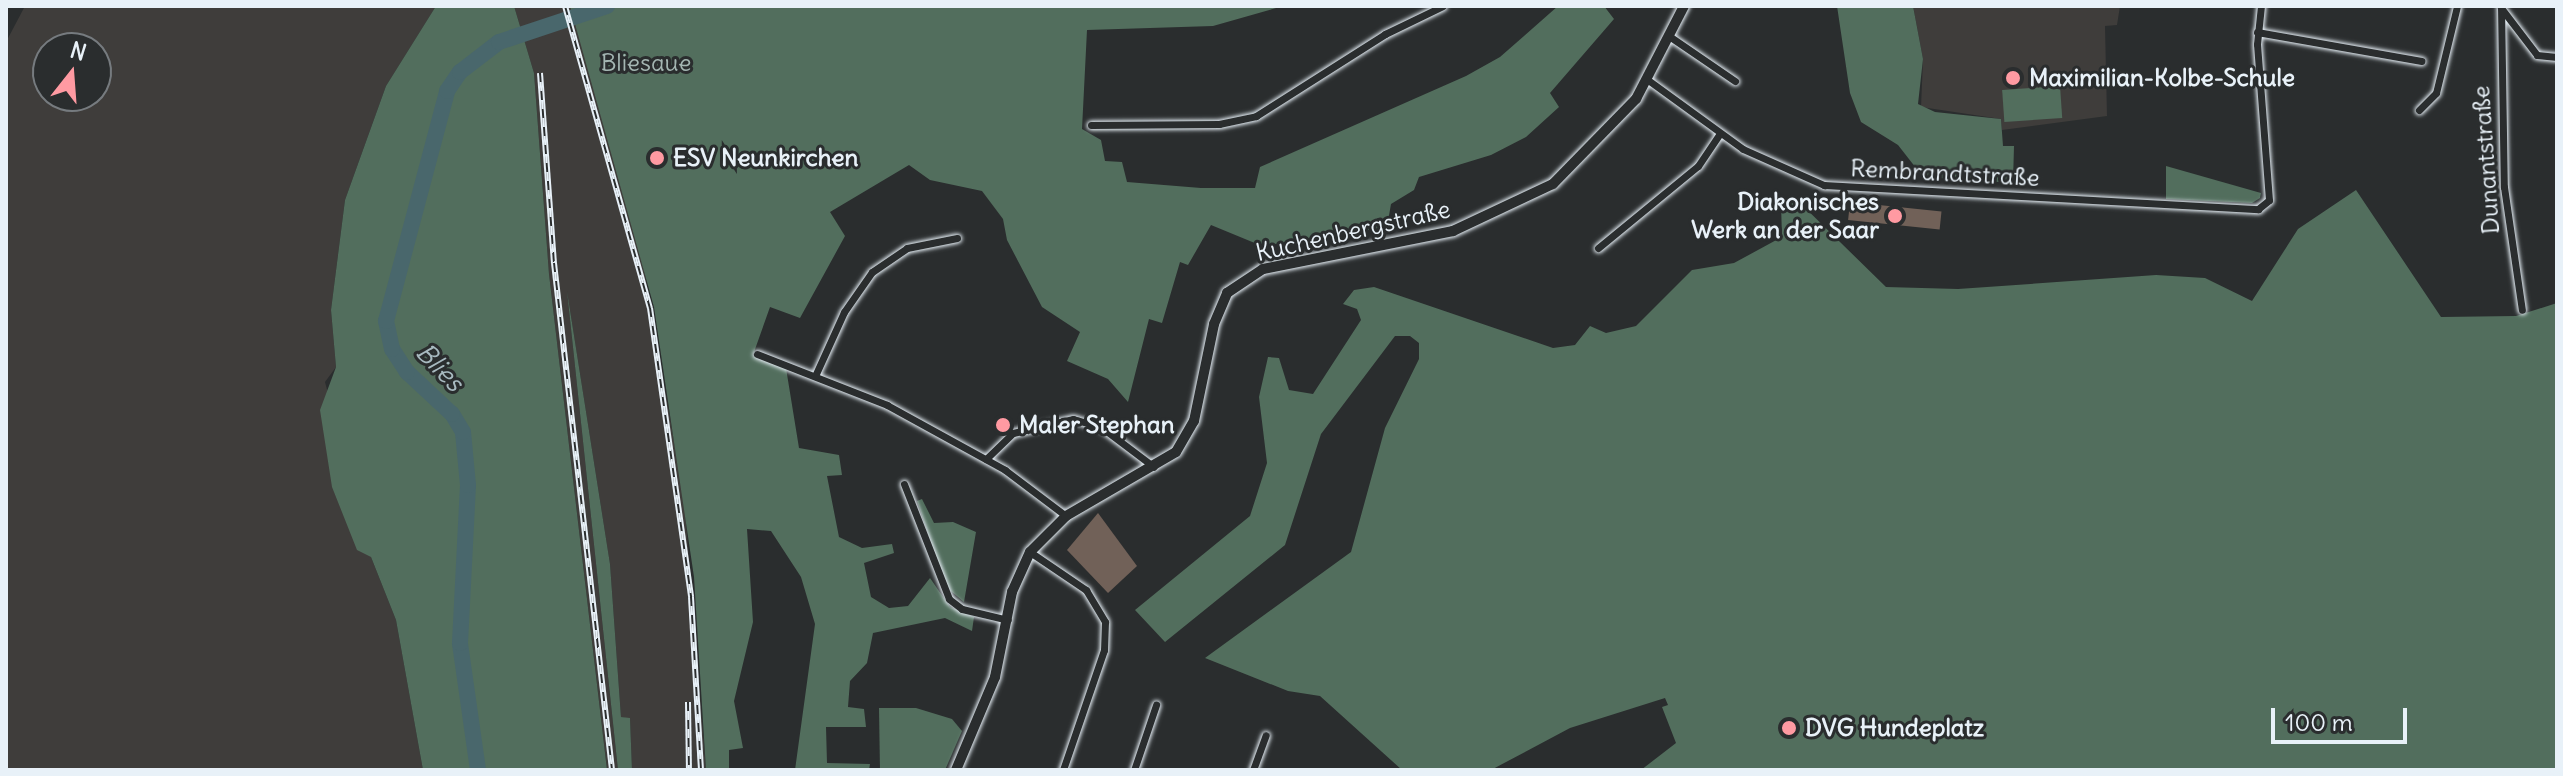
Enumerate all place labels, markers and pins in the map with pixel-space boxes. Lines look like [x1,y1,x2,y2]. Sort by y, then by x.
place label: Maximilian-Kolbe-Schule [2029,64,2295,92]
marker: Maximilian-Kolbe-Schule [2004,69,2022,87]
place label: ESV Neunkirchen [673,144,858,172]
marker: ESV Neunkirchen [648,149,666,167]
place label: Diakonisches Werk an der Saar [1691,188,1879,244]
marker: Diakonisches Werk an der Saar [1886,207,1904,225]
place label: Maler Stephan [1019,411,1175,439]
marker: Maler Stephan [994,416,1012,434]
place label: DVG Hundeplatz [1805,714,1984,742]
marker: DVG Hundeplatz [1780,719,1798,737]

